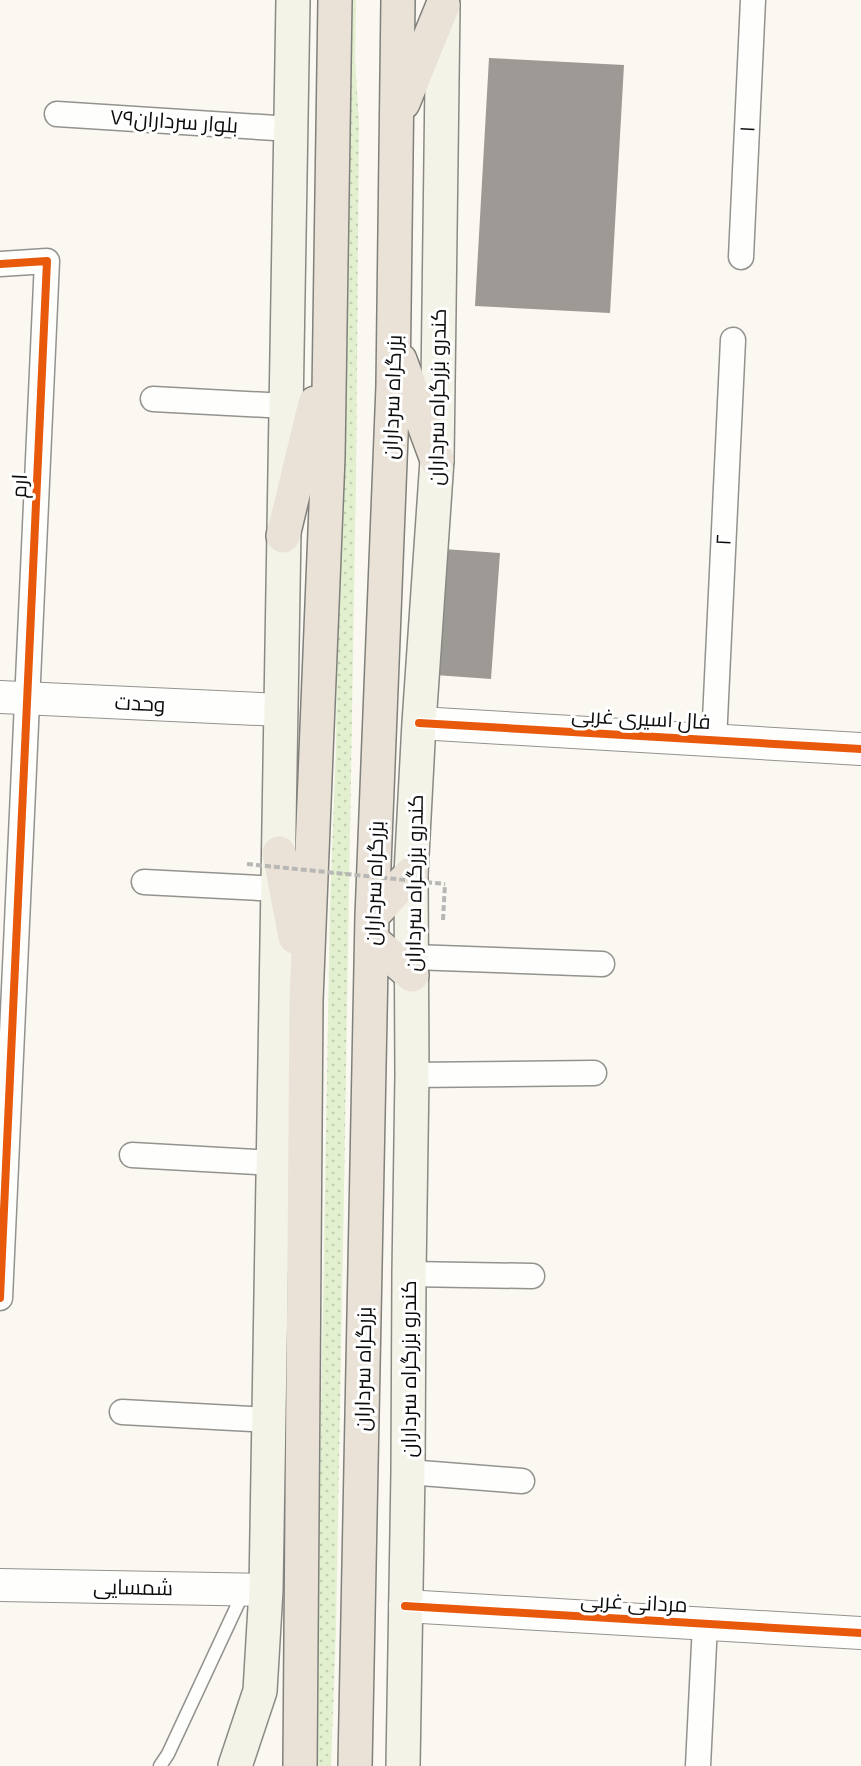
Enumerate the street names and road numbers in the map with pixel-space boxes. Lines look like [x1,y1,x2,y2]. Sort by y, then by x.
street label: بلوار سرداران۷۹ [109,104,239,139]
street label: ۱ [734,125,760,133]
street label: کندرو بزرگراه سرداران [423,308,452,486]
street label: بزرگراه سرداران [377,334,408,460]
street label: ارم [6,473,34,499]
street label: ۲ [710,534,736,546]
street label: وحدت [114,689,166,717]
street label: فال اسیری غربی [571,702,711,735]
street label: کندرو بزرگراه سرداران [400,794,429,972]
street label: بزرگراه سرداران [359,820,390,946]
street label: کندرو بزرگراه سرداران [396,1280,422,1458]
street label: بزرگراه سرداران [349,1306,378,1432]
street label: شمسایی [93,1574,173,1601]
street label: مردانی غربی [580,1587,688,1618]

